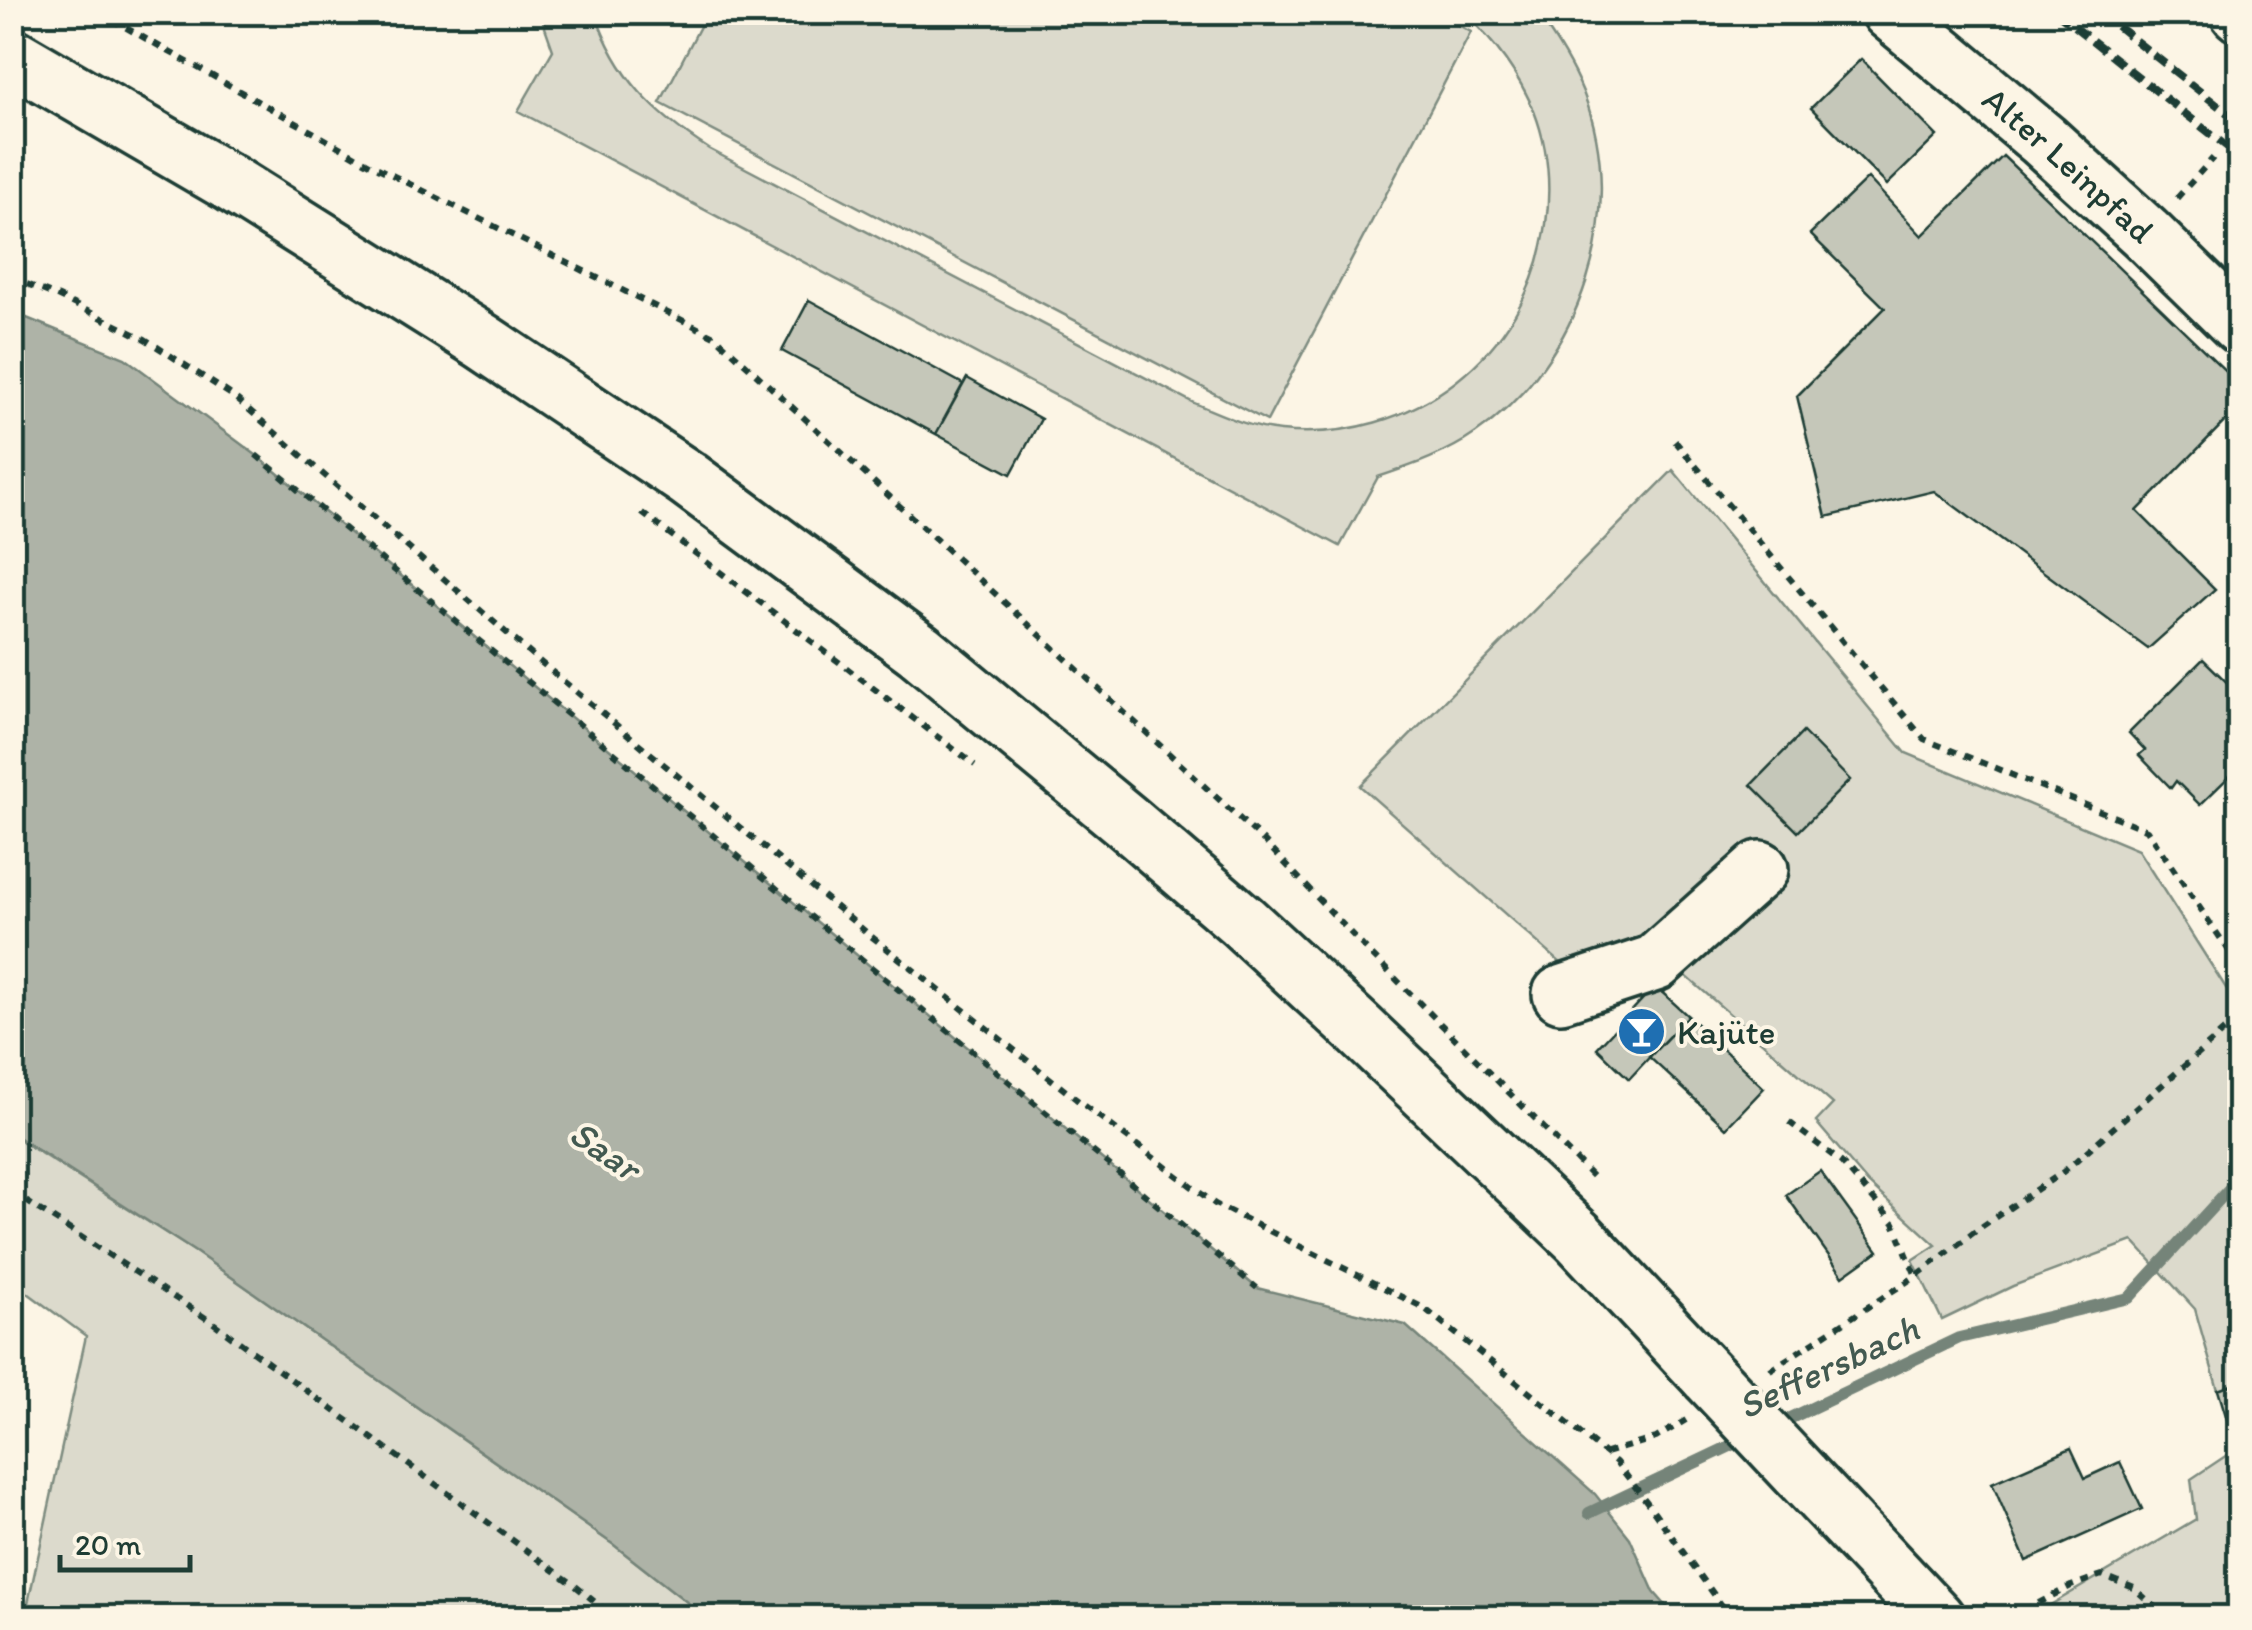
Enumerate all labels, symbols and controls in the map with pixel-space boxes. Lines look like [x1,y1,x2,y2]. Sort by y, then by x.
street label: Alter Leinpfad [1974,78,2163,252]
bar icon: Kajüte [1616,1006,1668,1058]
place label: Kajüte [1677,1011,1775,1053]
water label: Saar [561,1110,652,1193]
water label: Seffersbach [1730,1305,1926,1429]
scale bar [60,1510,190,1572]
text: 20 m [75,1526,141,1563]

